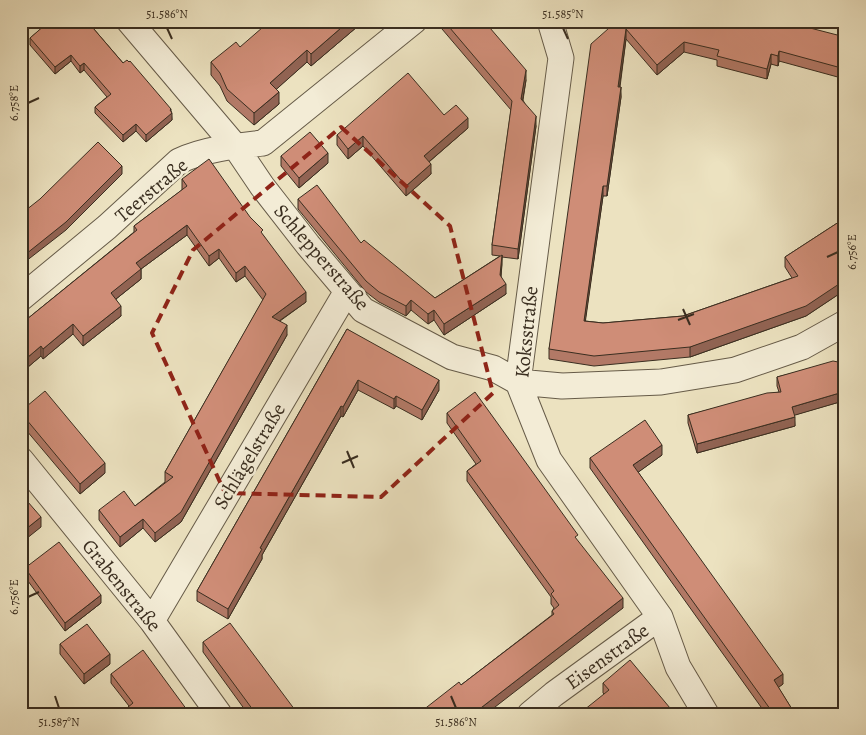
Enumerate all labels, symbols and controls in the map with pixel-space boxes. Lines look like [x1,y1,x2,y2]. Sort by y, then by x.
text: 51.586°N [146,6,188,22]
text: 51.585°N [542,6,584,22]
text: 6.758°E [6,85,22,121]
street label: Teerstraße [109,152,194,229]
street label: Schlepperstraße [268,198,376,316]
text: 6.756°E [844,234,860,270]
street label: Koksstraße [508,285,545,379]
street label: Schlägelstraße [207,398,292,514]
street label: Grabenstraße [76,533,167,637]
text: 6.756°E [6,579,22,615]
street label: Eisenstraße [560,617,655,696]
text: 51.587°N [38,714,80,730]
text: 51.586°N [435,714,477,730]

